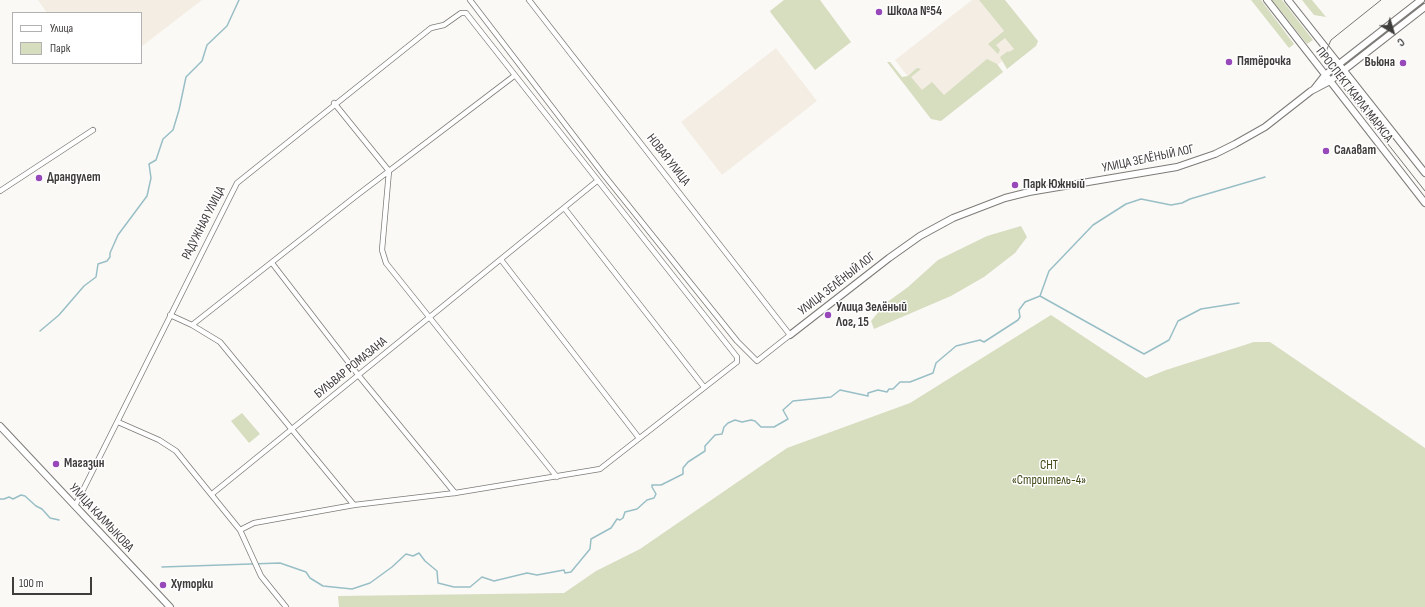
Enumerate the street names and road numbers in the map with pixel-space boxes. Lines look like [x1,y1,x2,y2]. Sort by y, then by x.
street label: ПРОСПЕКТ КАРЛА МАРКСА [1312,44,1396,146]
street label: НОВАЯ УЛИЦА [643,131,693,189]
street label: УЛИЦА ЗЕЛЁНЫЙ ЛОГ [1101,142,1195,176]
street label: РАДУЖНАЯ УЛИЦА [179,184,229,262]
street label: УЛИЦА ЗЕЛЁНЫЙ ЛОГ [795,249,879,319]
street label: БУЛЬВАР РОМАЗАНА [312,334,390,402]
street label: УЛИЦА КАЛМЫКОВА [65,481,137,555]

